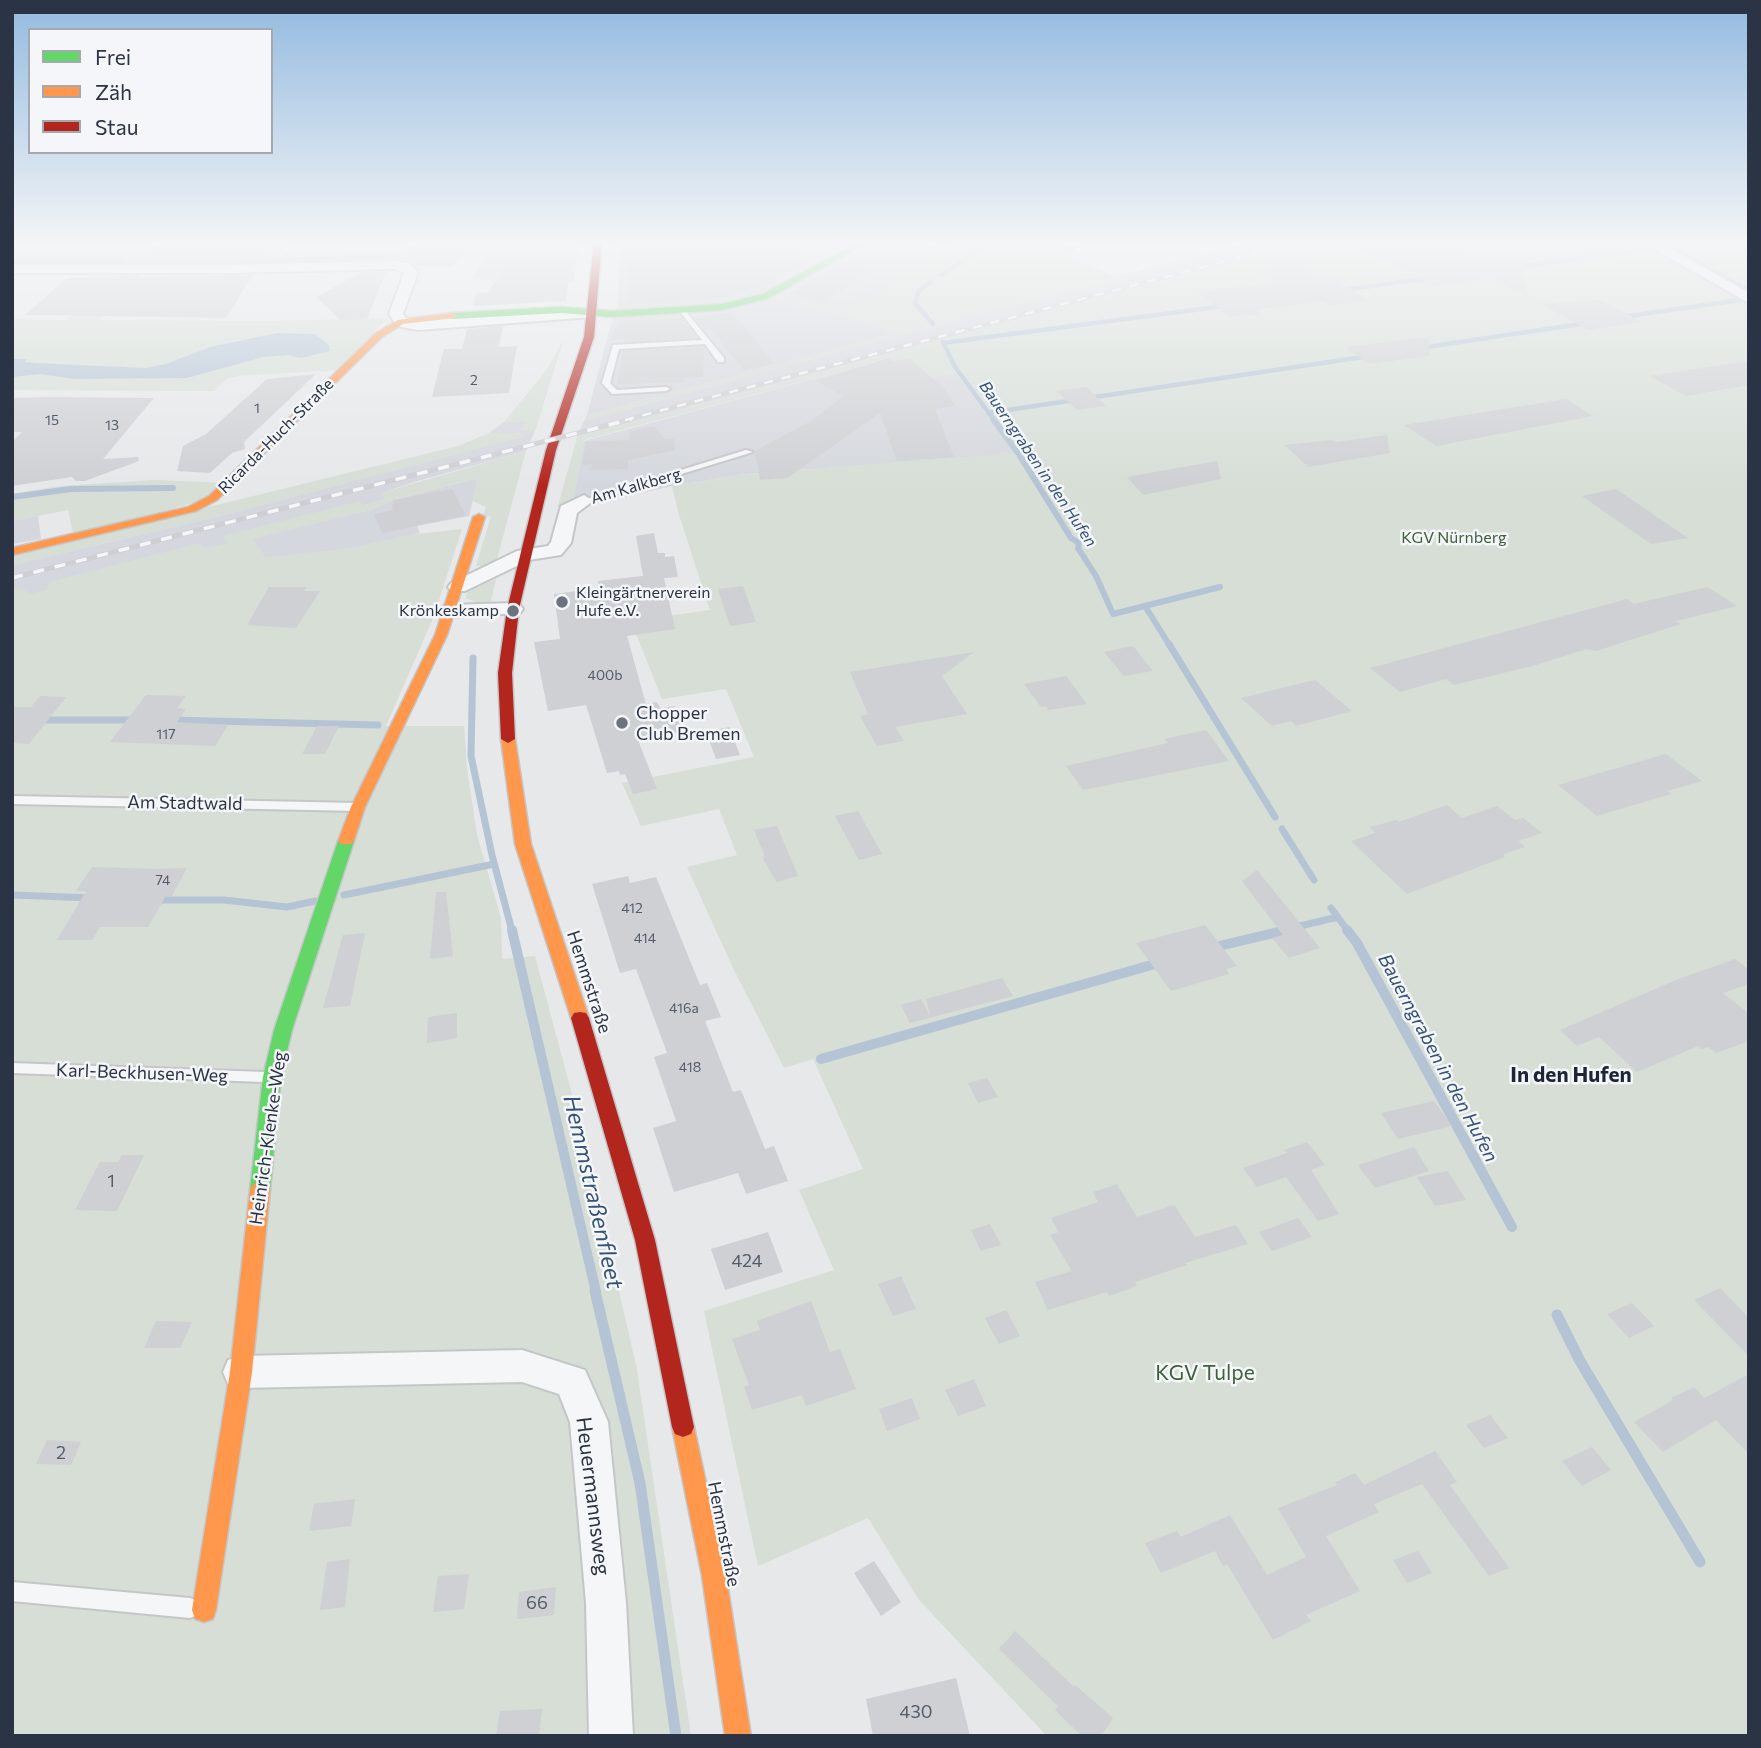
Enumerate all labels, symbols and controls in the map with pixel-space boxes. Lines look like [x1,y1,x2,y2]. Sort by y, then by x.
legend [28,28,273,154]
text: Frei [95,44,131,69]
text: Zäh [95,79,132,104]
text: Stau [95,114,138,139]
house number: 2 [470,372,478,388]
street label: Ricarda-Huch-Straße [214,374,338,498]
water label: Bauerngraben in den Hufen [975,377,1101,551]
house number: 1 [254,400,260,416]
house number: 15 [45,412,59,428]
house number: 13 [105,417,119,433]
street label: Am Kalkberg [589,464,683,508]
park label: KGV Nürnberg [1401,528,1507,548]
place label: Kleingärtnerverein Hufe e.V. [576,583,711,621]
marker: Kleingärtnerverein Hufe e.V. [554,594,570,610]
place label: Krönkeskamp [399,601,499,621]
marker: Krönkeskamp [505,603,521,619]
house number: 400b [588,667,622,683]
place label: Chopper Club Bremen [636,702,741,744]
marker: Chopper Club Bremen [614,715,630,731]
house number: 117 [156,726,176,742]
street label: Am Stadtwald [127,791,243,815]
house number: 74 [156,872,170,888]
house number: 412 [621,900,643,916]
street label: Hemmstraße [562,928,616,1036]
house number: 414 [634,930,656,946]
water label: Bauerngraben in den Hufen [1373,950,1503,1166]
house number: 416a [669,1000,699,1016]
street label: Heinrich-Klenke-Weg [245,1050,291,1226]
street label: Karl-Beckhusen-Weg [56,1059,228,1087]
house number: 418 [679,1059,701,1075]
district label: In den Hufen [1510,1062,1632,1088]
water label: Hemmstraßenfleet [557,1092,629,1292]
house number: 1 [107,1170,115,1192]
house number: 424 [731,1250,763,1272]
park label: KGV Tulpe [1155,1360,1255,1386]
street label: Heuermannsweg [571,1415,615,1577]
house number: 2 [56,1442,66,1464]
street label: Hemmstraße [703,1480,745,1588]
house number: 66 [526,1592,548,1614]
house number: 430 [900,1701,932,1723]

